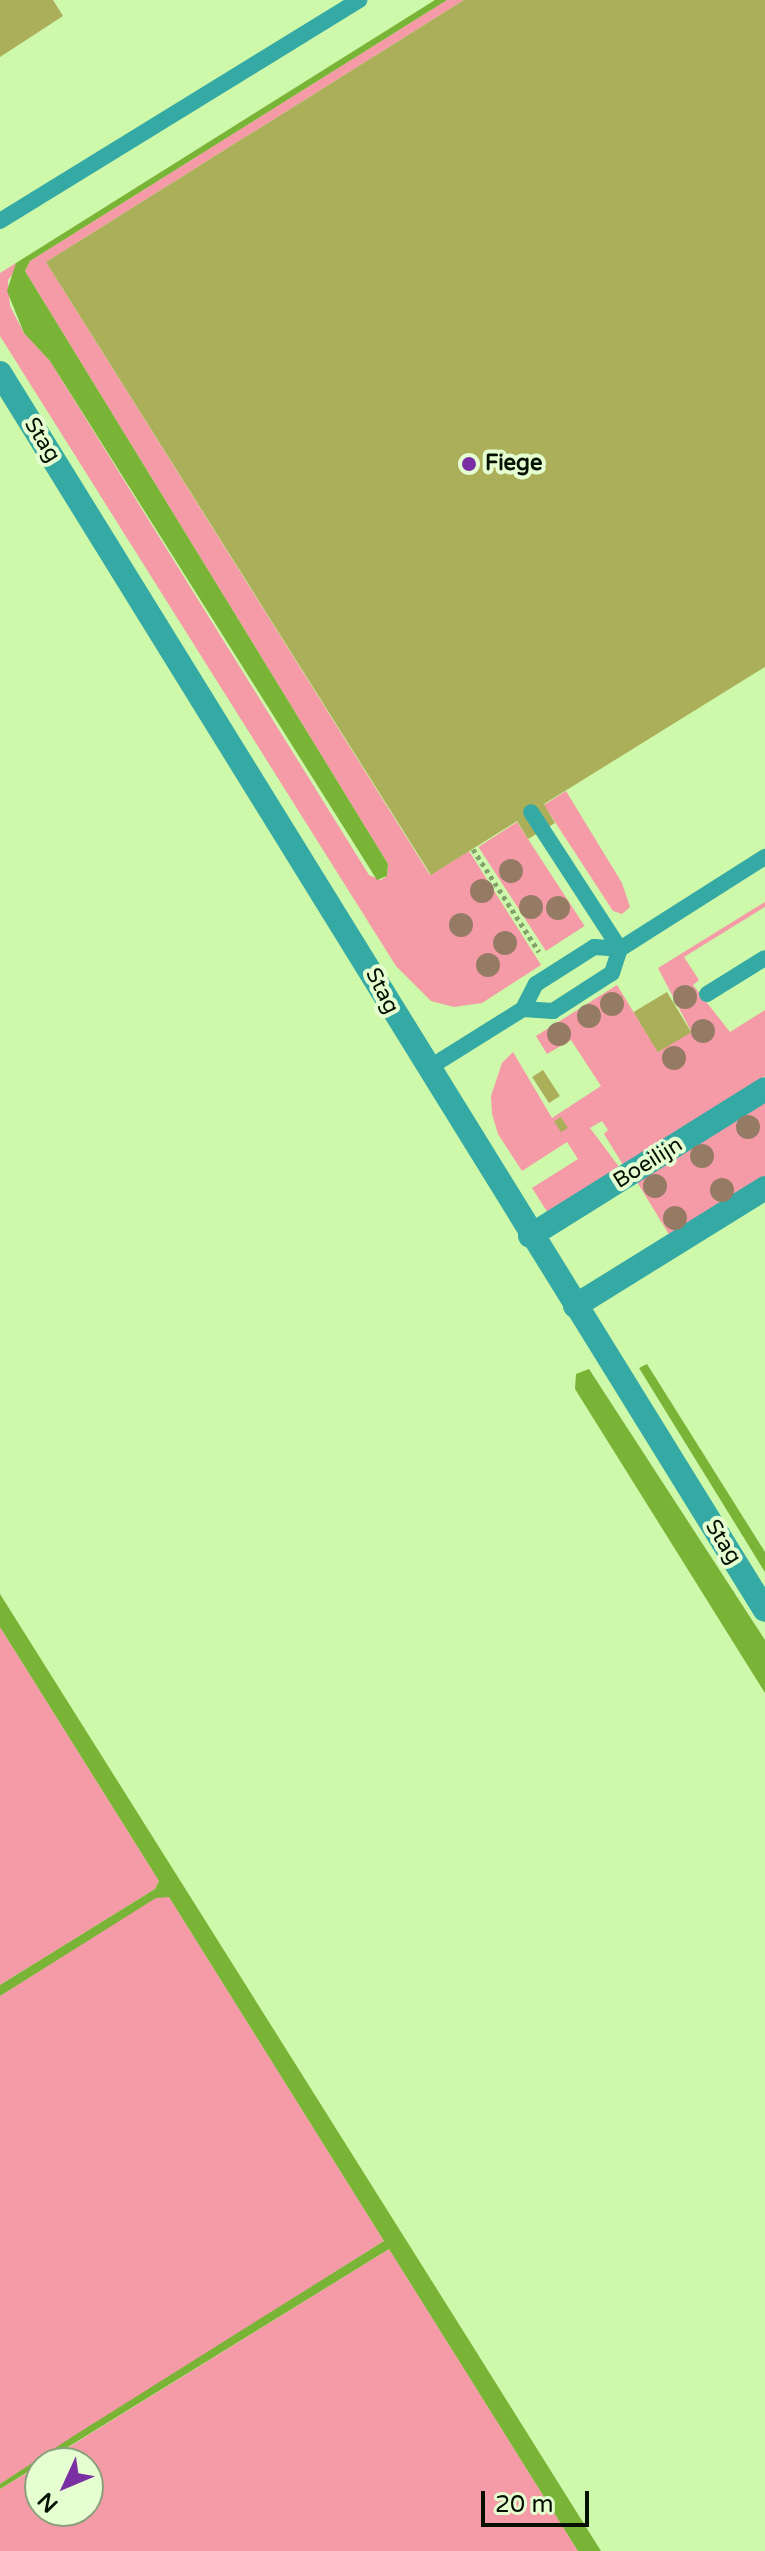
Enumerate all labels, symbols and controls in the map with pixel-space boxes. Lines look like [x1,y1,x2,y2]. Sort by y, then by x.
street label: Stag [18,413,66,467]
place label: Fiege [485,451,542,477]
marker: Fiege [460,455,478,473]
street label: Stag [359,964,405,1018]
street label: Boeilijn [609,1132,687,1194]
street label: Stag [699,1515,747,1569]
north arrow [24,2447,104,2527]
scale bar [485,2475,593,2525]
text: N [33,2487,64,2518]
text: 20 m [495,2490,553,2519]

